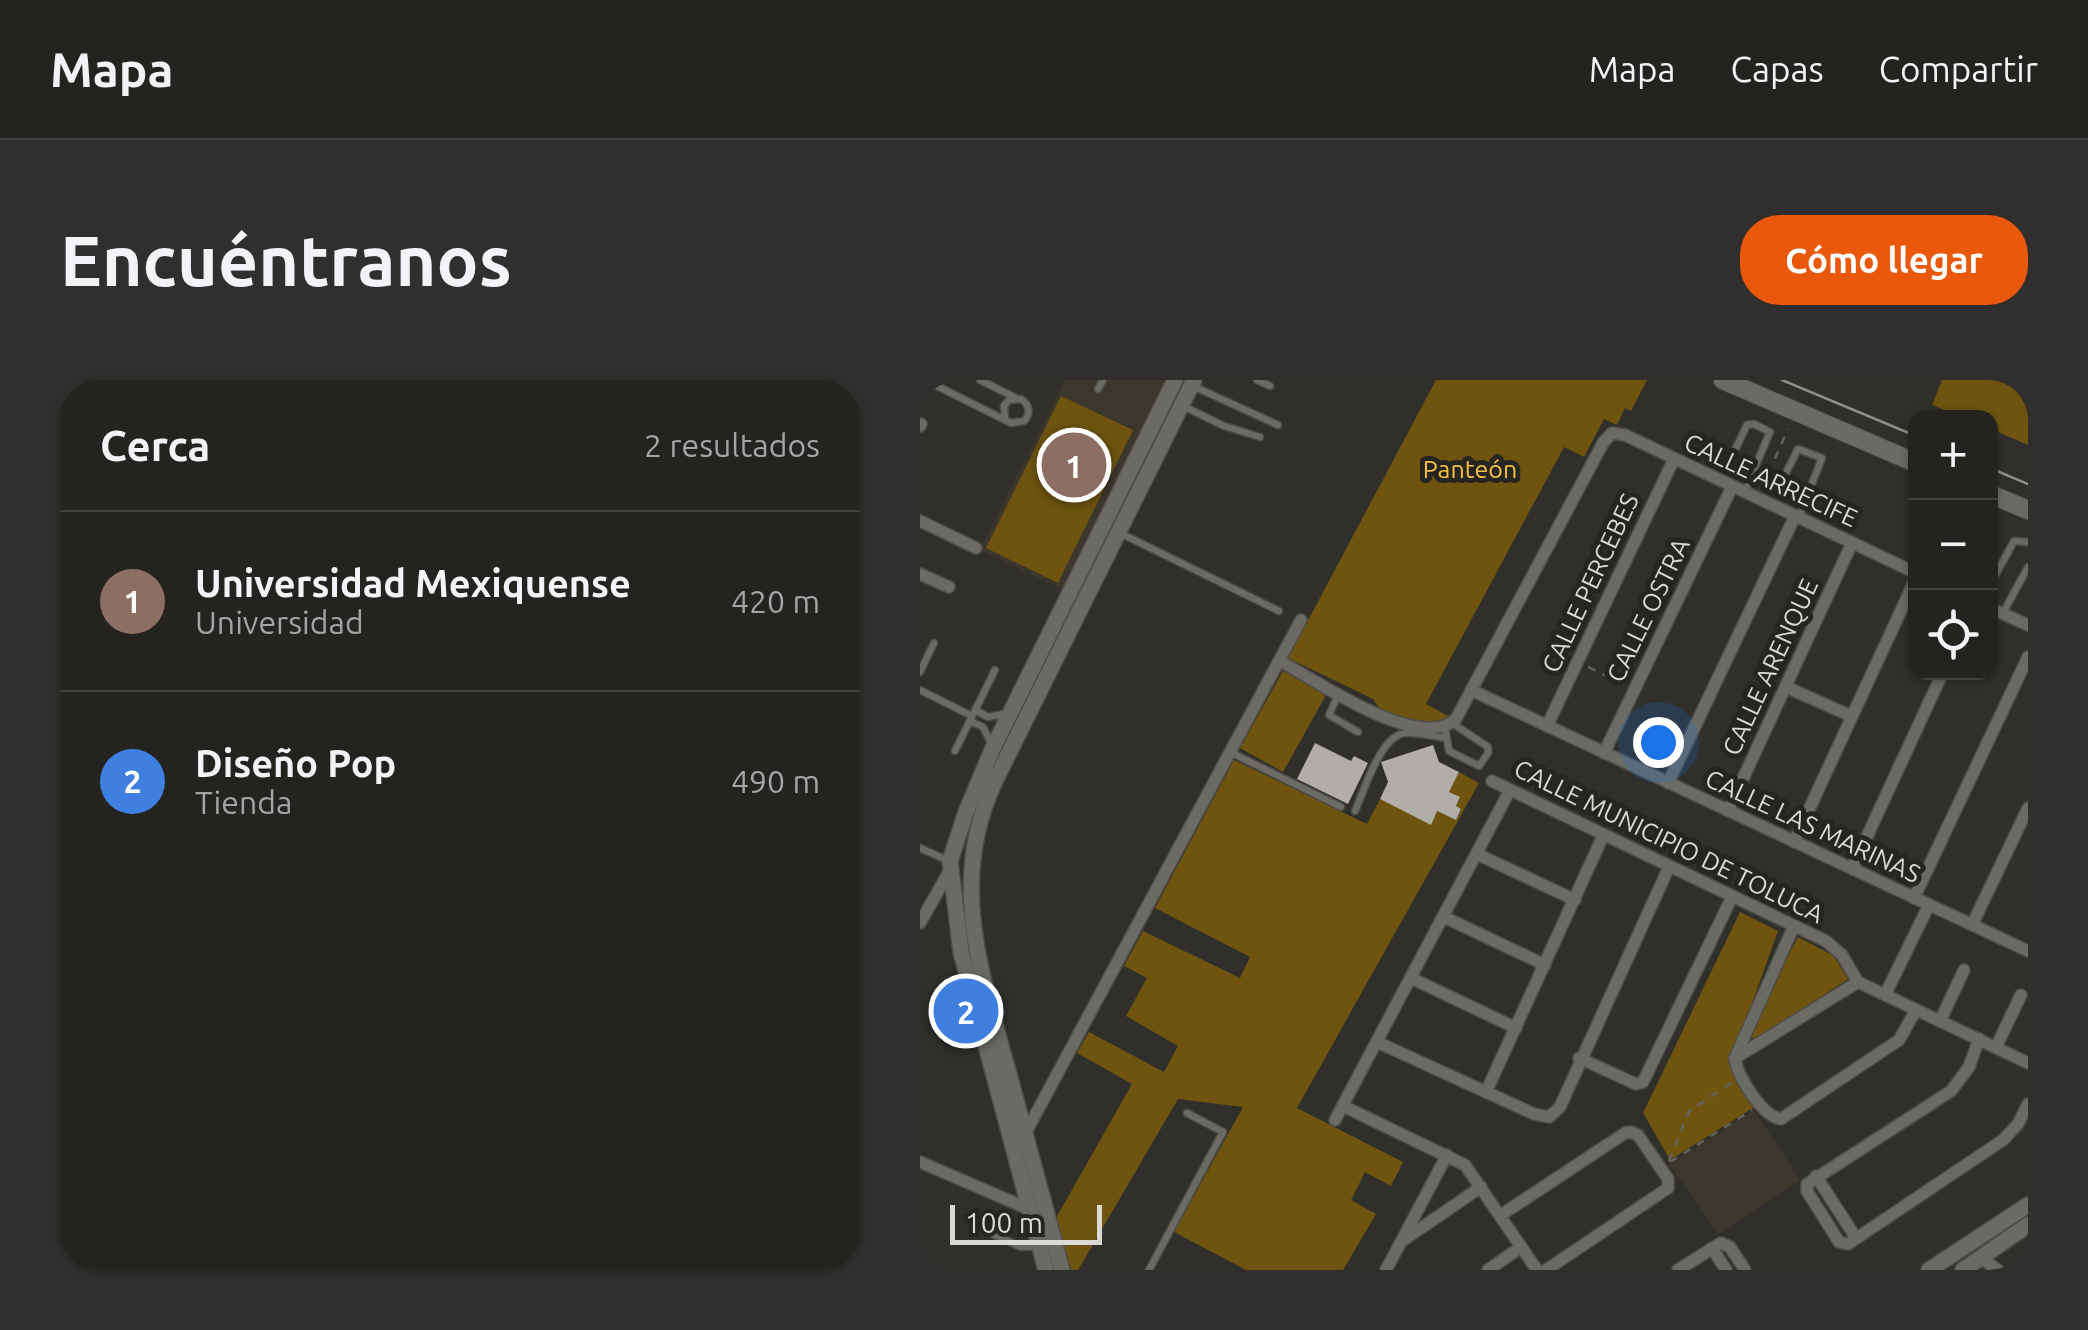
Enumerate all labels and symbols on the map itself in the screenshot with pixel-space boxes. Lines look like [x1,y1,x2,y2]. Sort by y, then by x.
pin: 1 [1042,428,1106,502]
street label: CALLE ARRECIFE [1680,428,1862,532]
park label: Panteón [1423,455,1517,483]
street label: CALLE PERCEBES [1536,489,1644,677]
street label: CALLE OSTRA [1601,534,1695,686]
street label: CALLE ARENQUE [1717,574,1823,760]
your location [1633,717,1684,768]
street label: CALLE MUNICIPIO DE TOLUCA [1510,754,1828,928]
street label: CALLE LAS MARINAS [1701,764,1925,888]
pin: 2 [933,974,998,1048]
scale bar [950,1200,1102,1244]

